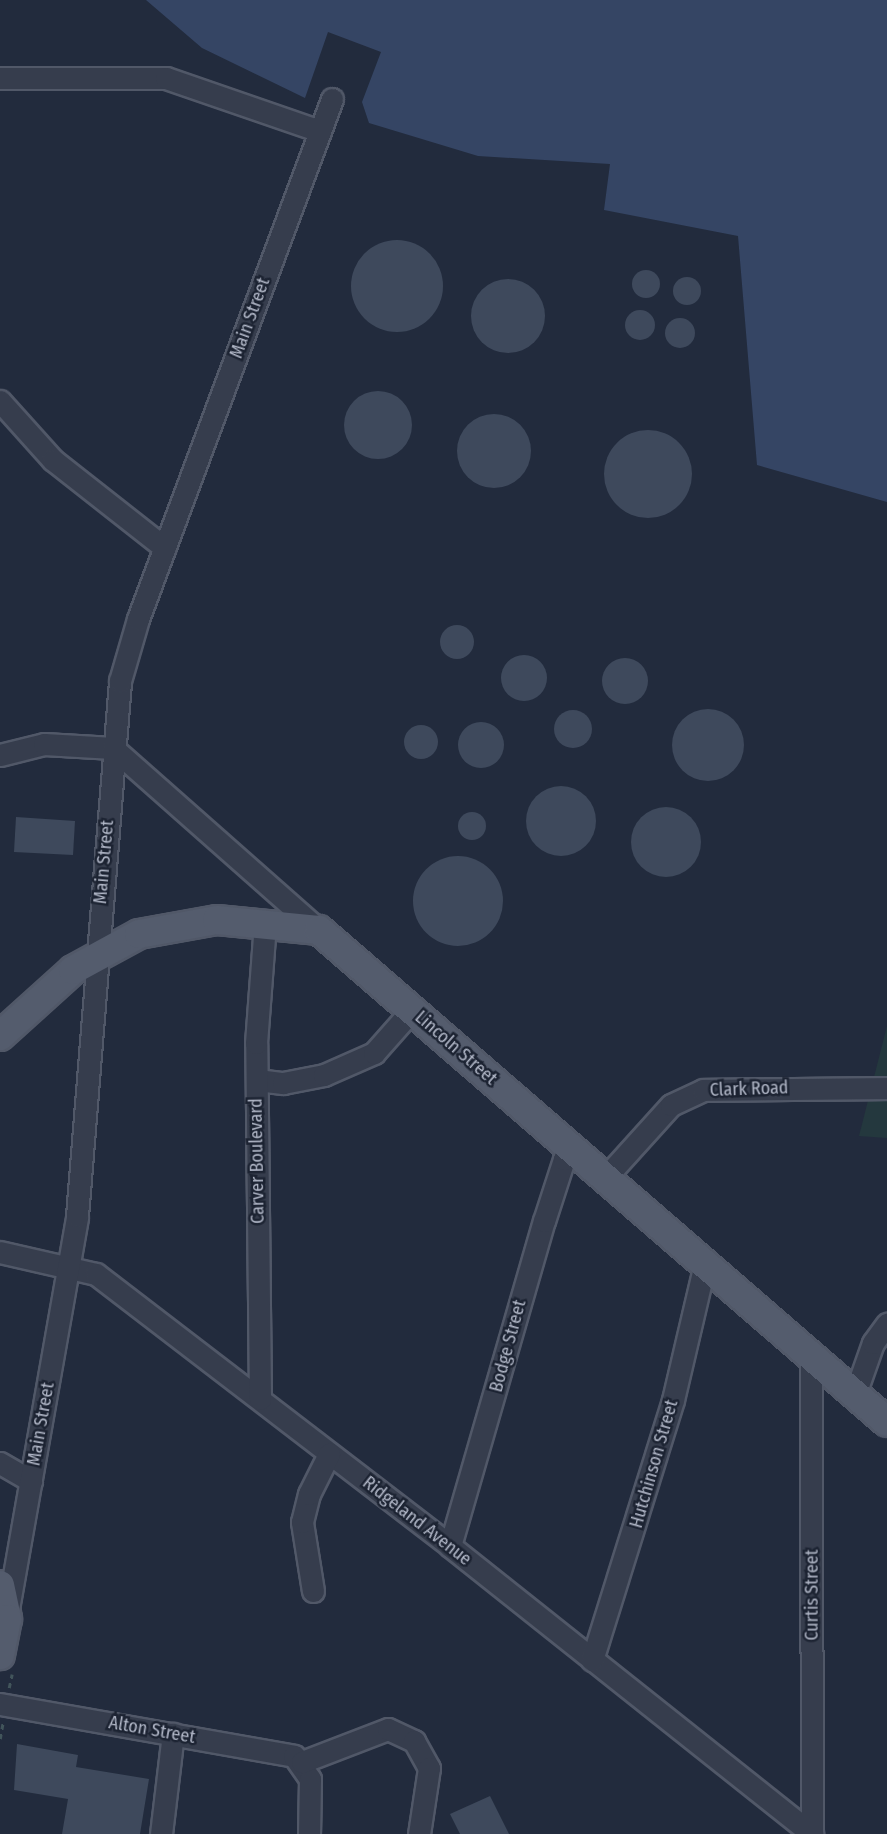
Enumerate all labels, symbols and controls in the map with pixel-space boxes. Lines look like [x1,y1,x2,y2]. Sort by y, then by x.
street label: Main Street [225,275,275,361]
street label: Main Street [90,819,118,905]
street label: Lincoln Street [411,1007,501,1089]
street label: Clark Road [709,1077,789,1101]
street label: Carver Boulevard [245,1098,269,1224]
street label: Bodge Street [485,1298,531,1394]
street label: Main Street [23,1381,59,1467]
street label: Hutchinson Street [625,1397,683,1531]
street label: Ridgeland Avenue [358,1472,476,1570]
street label: Curtis Street [801,1549,823,1641]
street label: Alton Street [107,1712,197,1748]

